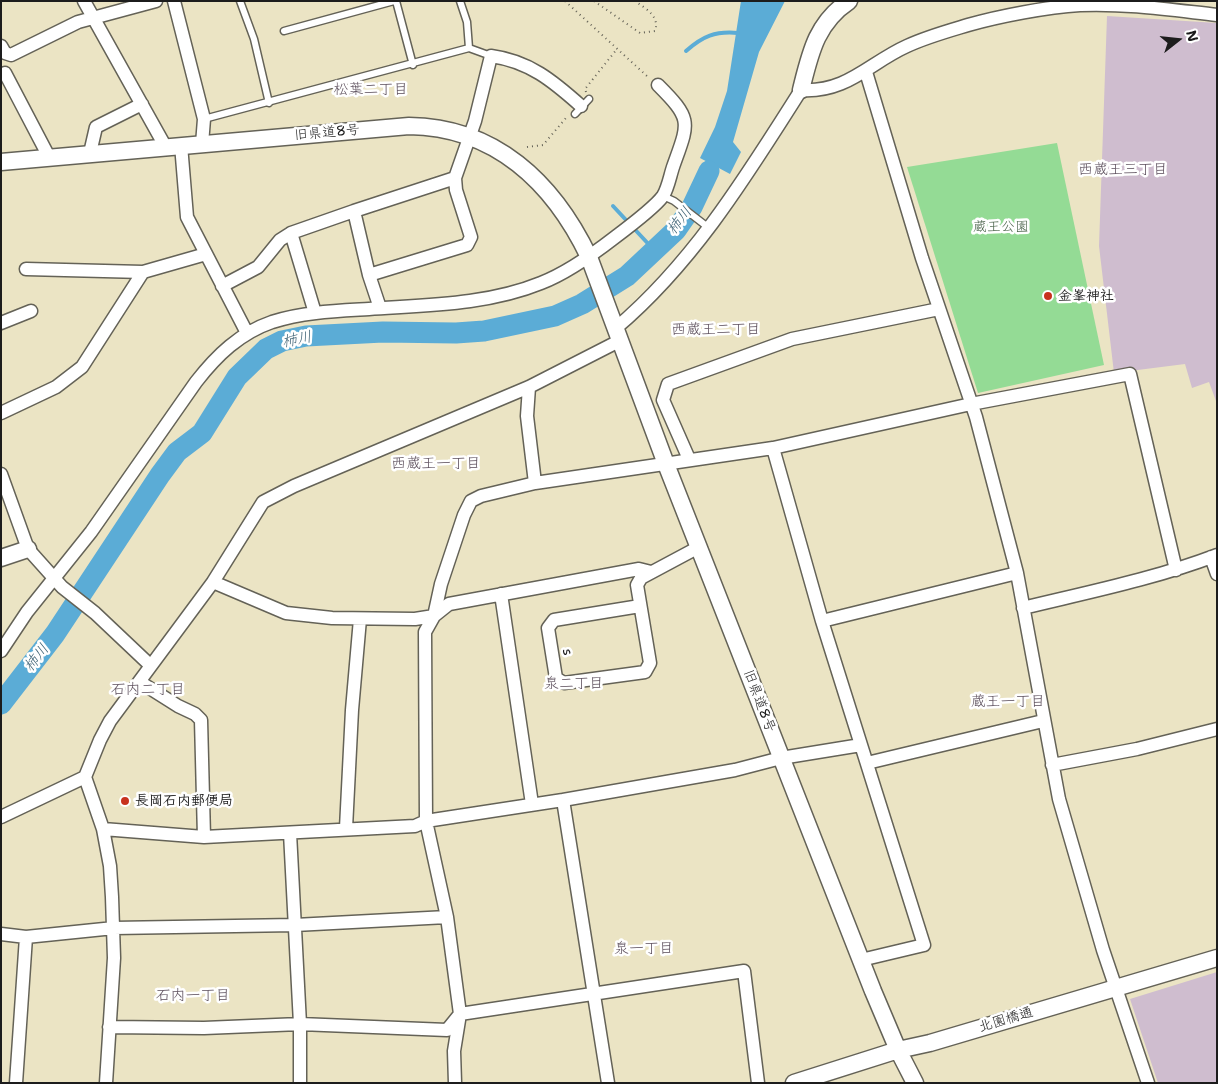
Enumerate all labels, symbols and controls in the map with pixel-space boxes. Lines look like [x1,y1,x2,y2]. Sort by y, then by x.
north arrow [1153,15,1203,65]
text: N [1182,28,1203,44]
district label: 松葉二丁目 [334,81,408,99]
street label: 旧県道8号 [293,122,361,144]
district label: 西蔵王三丁目 [1078,161,1168,179]
water label: 柿川 [664,204,696,238]
park label: 蔵王公園 [973,219,1029,235]
place label: 金峯神社 [1058,288,1114,304]
marker: 金峯神社 [1042,290,1054,302]
district label: 西蔵王二丁目 [671,321,761,339]
water label: 柿川 [281,328,313,352]
district label: 西蔵王一丁目 [391,455,481,473]
water label: 柿川 [21,641,53,675]
street label: s [558,647,576,657]
street label: 旧県道8号 [739,667,779,735]
district label: 泉二丁目 [544,675,604,693]
district label: 石内二丁目 [111,681,185,699]
district label: 蔵王一丁目 [971,693,1045,711]
place label: 長岡石内郵便局 [135,793,233,809]
marker: 長岡石内郵便局 [119,795,131,807]
district label: 泉一丁目 [614,940,674,958]
district label: 石内一丁目 [156,987,230,1005]
street label: 北園橋通 [977,1004,1035,1036]

